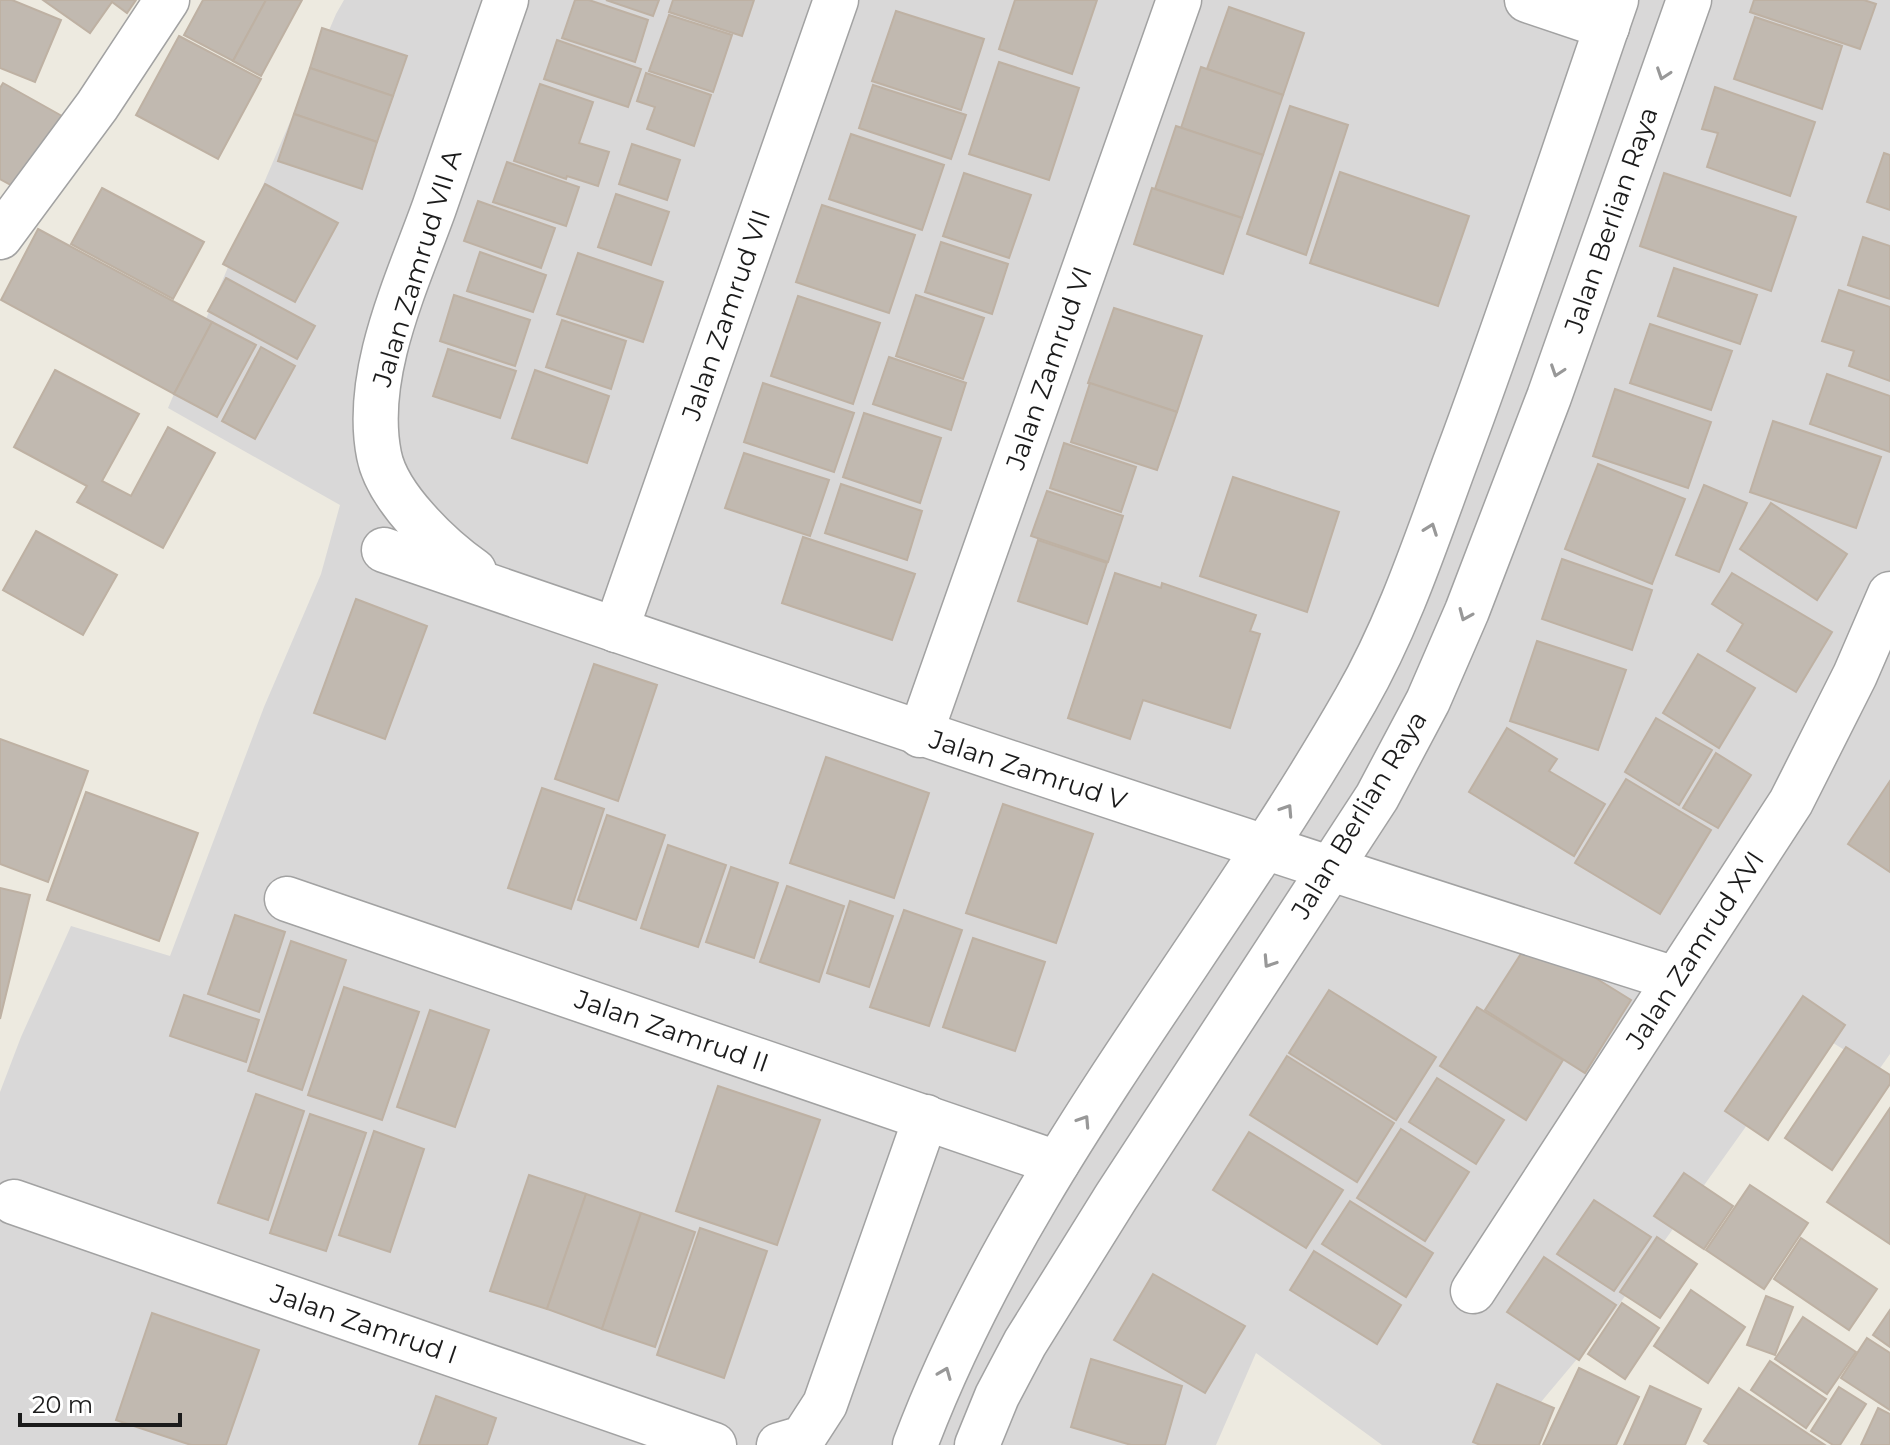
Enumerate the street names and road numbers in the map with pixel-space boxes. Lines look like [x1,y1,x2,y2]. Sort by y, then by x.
street label: Jalan Berlian Raya [1557,103,1665,338]
street label: Jalan Zamrud VII A [365,145,468,391]
street label: Jalan Zamrud VII [675,205,777,426]
street label: Jalan Zamrud VI [999,262,1099,475]
street label: Jalan Berlian Raya [1284,705,1434,926]
street label: Jalan Zamrud V [924,723,1131,817]
street label: Jalan Zamrud XVI [1619,845,1771,1056]
street label: Jalan Zamrud II [570,983,773,1079]
street label: Jalan Zamrud I [266,1277,461,1371]

